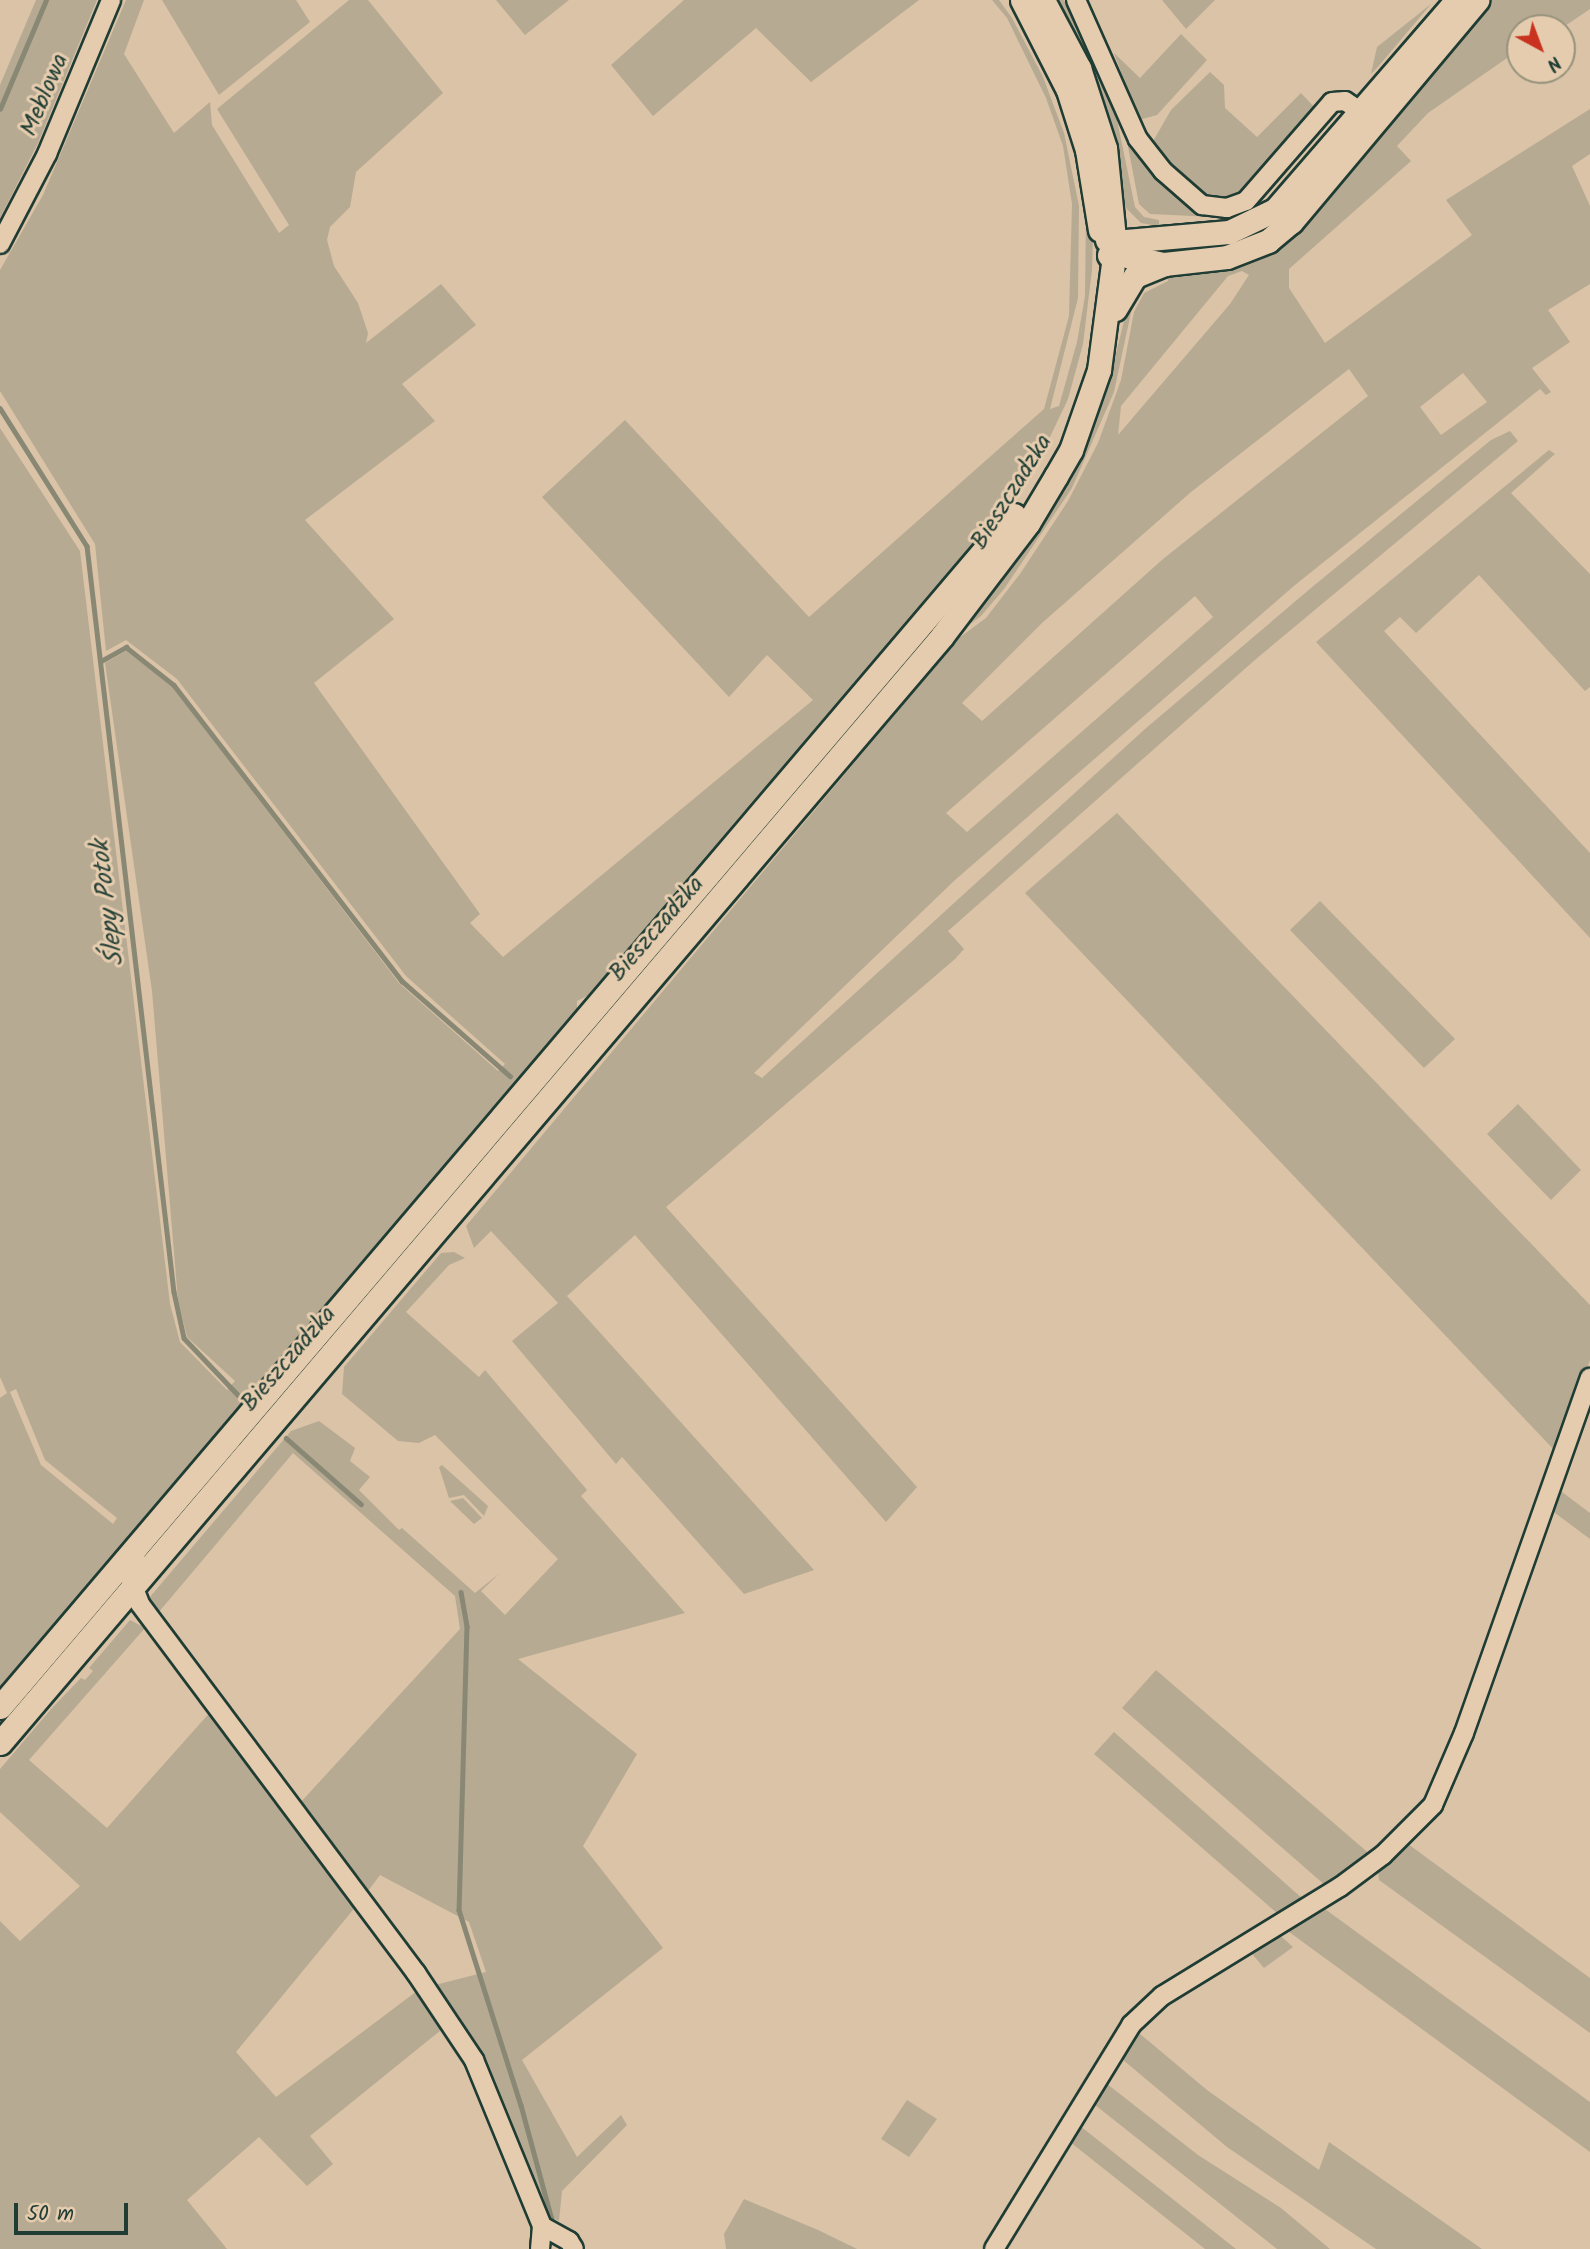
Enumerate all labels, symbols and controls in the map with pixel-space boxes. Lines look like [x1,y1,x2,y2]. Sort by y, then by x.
north arrow [1506,14,1576,84]
text: N [1539,48,1568,79]
street label: Meblowa [15,50,75,140]
street label: Bieszczadzka [965,429,1059,555]
water label: Ślepy Potok [86,838,132,968]
street label: Bieszczadzka [603,870,711,988]
street label: Bieszczadzka [235,1300,343,1418]
scale bar [18,2190,131,2234]
text: 50 m [27,2198,74,2231]

